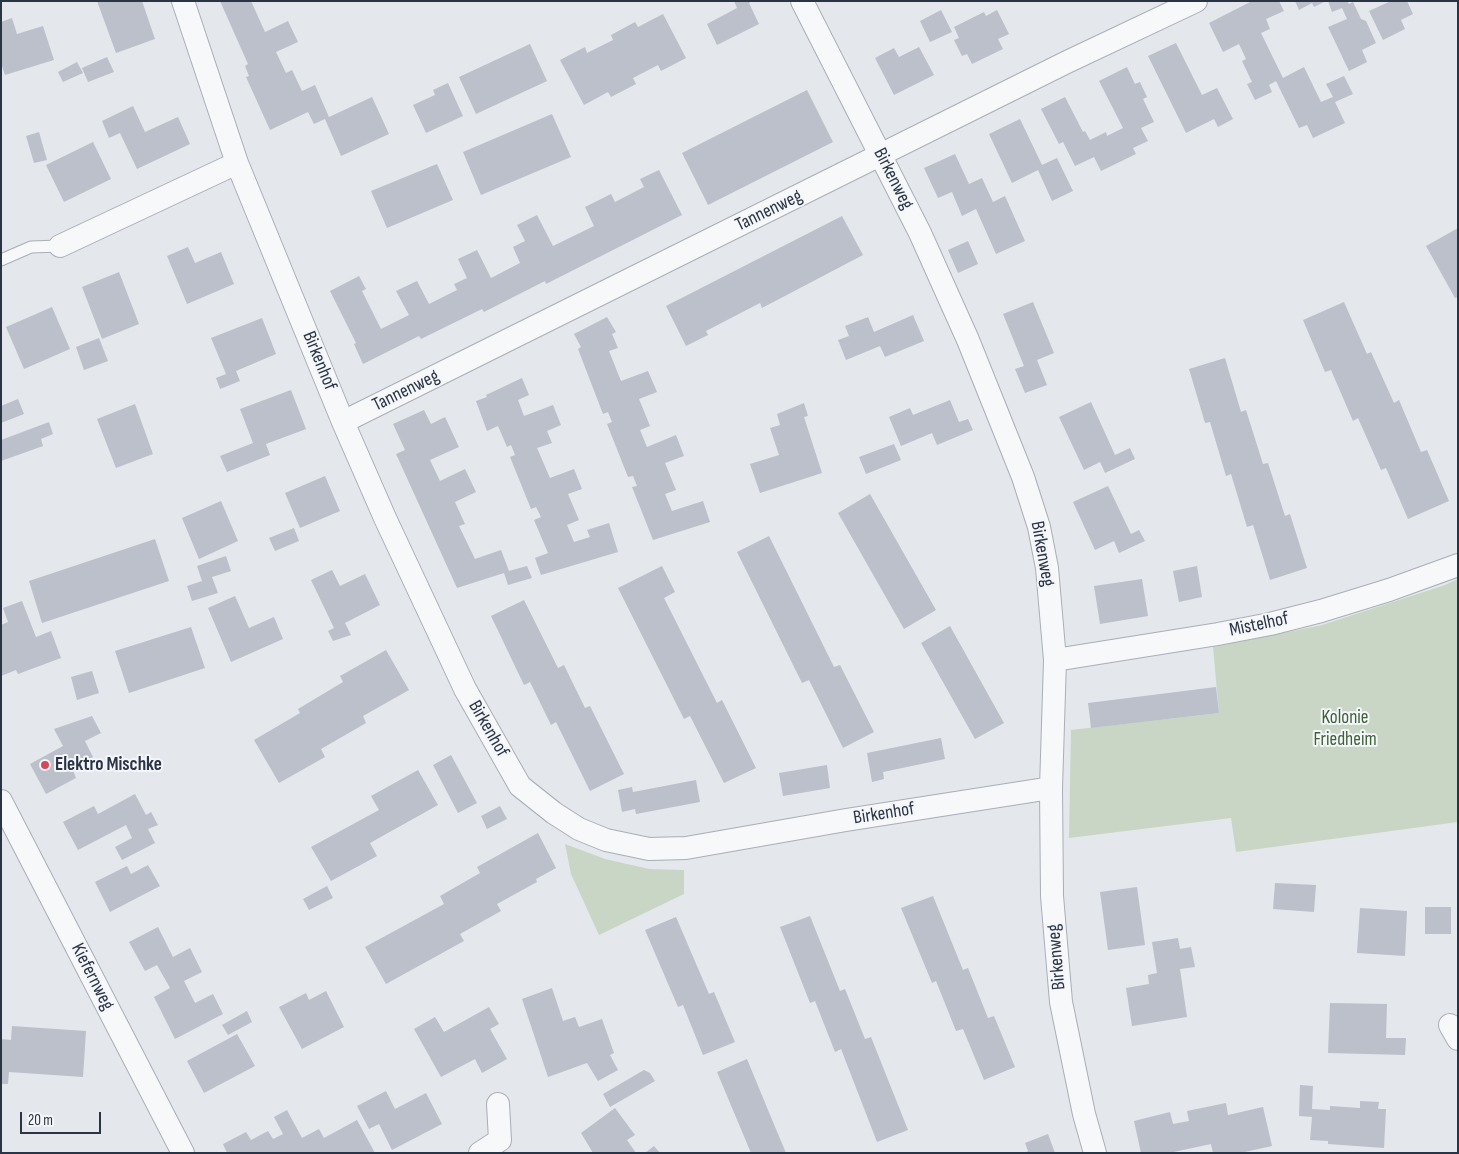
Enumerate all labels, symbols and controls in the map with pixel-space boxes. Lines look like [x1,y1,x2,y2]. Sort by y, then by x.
street label: Birkenweg [868,144,918,214]
street label: Tannenweg [732,185,806,237]
street label: Birkenhof [297,328,341,394]
street label: Tannenweg [369,365,443,417]
street label: Birkenweg [1025,520,1059,588]
street label: Mistelhof [1227,608,1291,642]
street label: Birkenhof [463,697,513,761]
park label: Kolonie Friedheim [1313,707,1377,751]
place label: Elektro Mischke [55,754,162,776]
marker: Elektro Mischke [39,759,51,771]
street label: Birkenhof [852,798,916,830]
street label: Birkenweg [1043,923,1071,991]
street label: Kiefernweg [66,940,118,1014]
scale bar [22,1102,104,1134]
text: 20 m [28,1111,53,1130]

